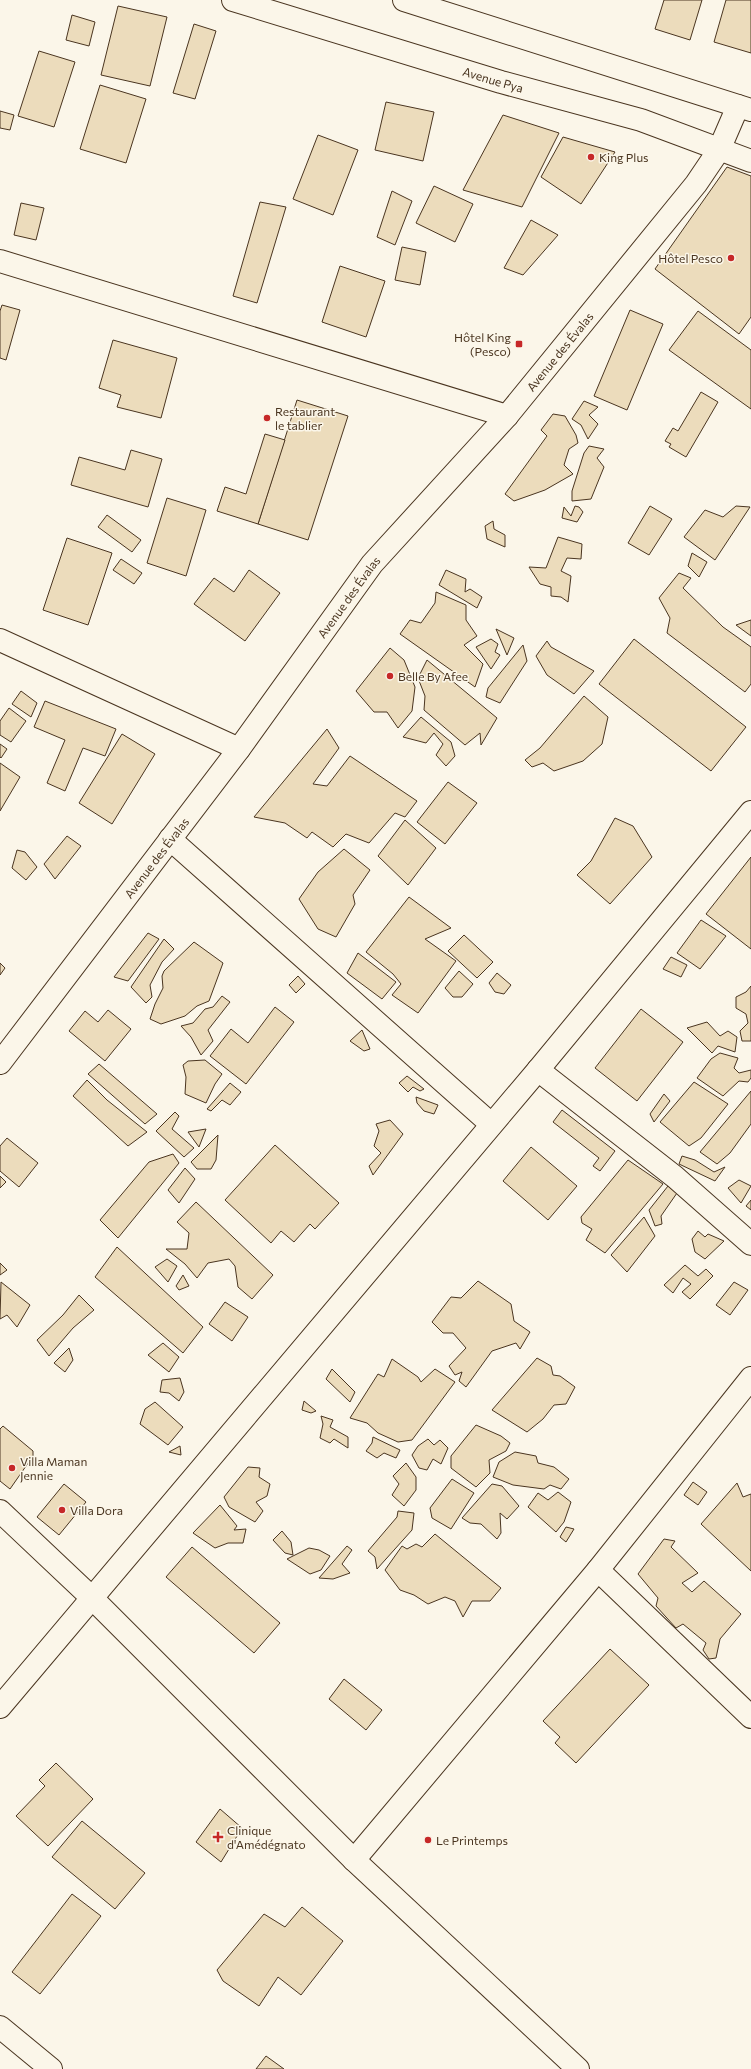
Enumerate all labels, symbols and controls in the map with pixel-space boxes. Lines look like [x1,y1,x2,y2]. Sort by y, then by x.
street label: Avenue Pya [461,64,525,95]
place label: King Plus [599,150,649,164]
marker: King Plus [586,152,596,162]
place label: Hôtel Pesco [658,251,723,265]
marker: Hôtel Pesco [726,253,736,263]
street label: Avenue des Évalas [523,309,596,394]
place label: Hôtel King (Pesco) [454,330,511,358]
marker: Hôtel King (Pesco) [514,339,524,349]
place label: Restaurant le tablier [275,404,335,432]
marker: Restaurant le tablier [262,413,272,423]
street label: Avenue des Évalas [314,553,383,641]
place label: Belle By Afee [398,669,468,683]
marker: Belle By Afee [385,671,395,681]
street label: Avenue des Évalas [121,815,191,901]
place label: Villa Maman Jennie [20,1454,87,1483]
marker: Villa Maman Jennie [7,1463,17,1473]
place label: Villa Dora [70,1503,123,1517]
marker: Villa Dora [57,1505,67,1515]
place label: Clinique d'Amédégnato [227,1823,306,1851]
marker: Clinique d'Amédégnato [212,1831,224,1843]
place label: Le Printemps [436,1833,508,1847]
marker: Le Printemps [423,1835,433,1845]

